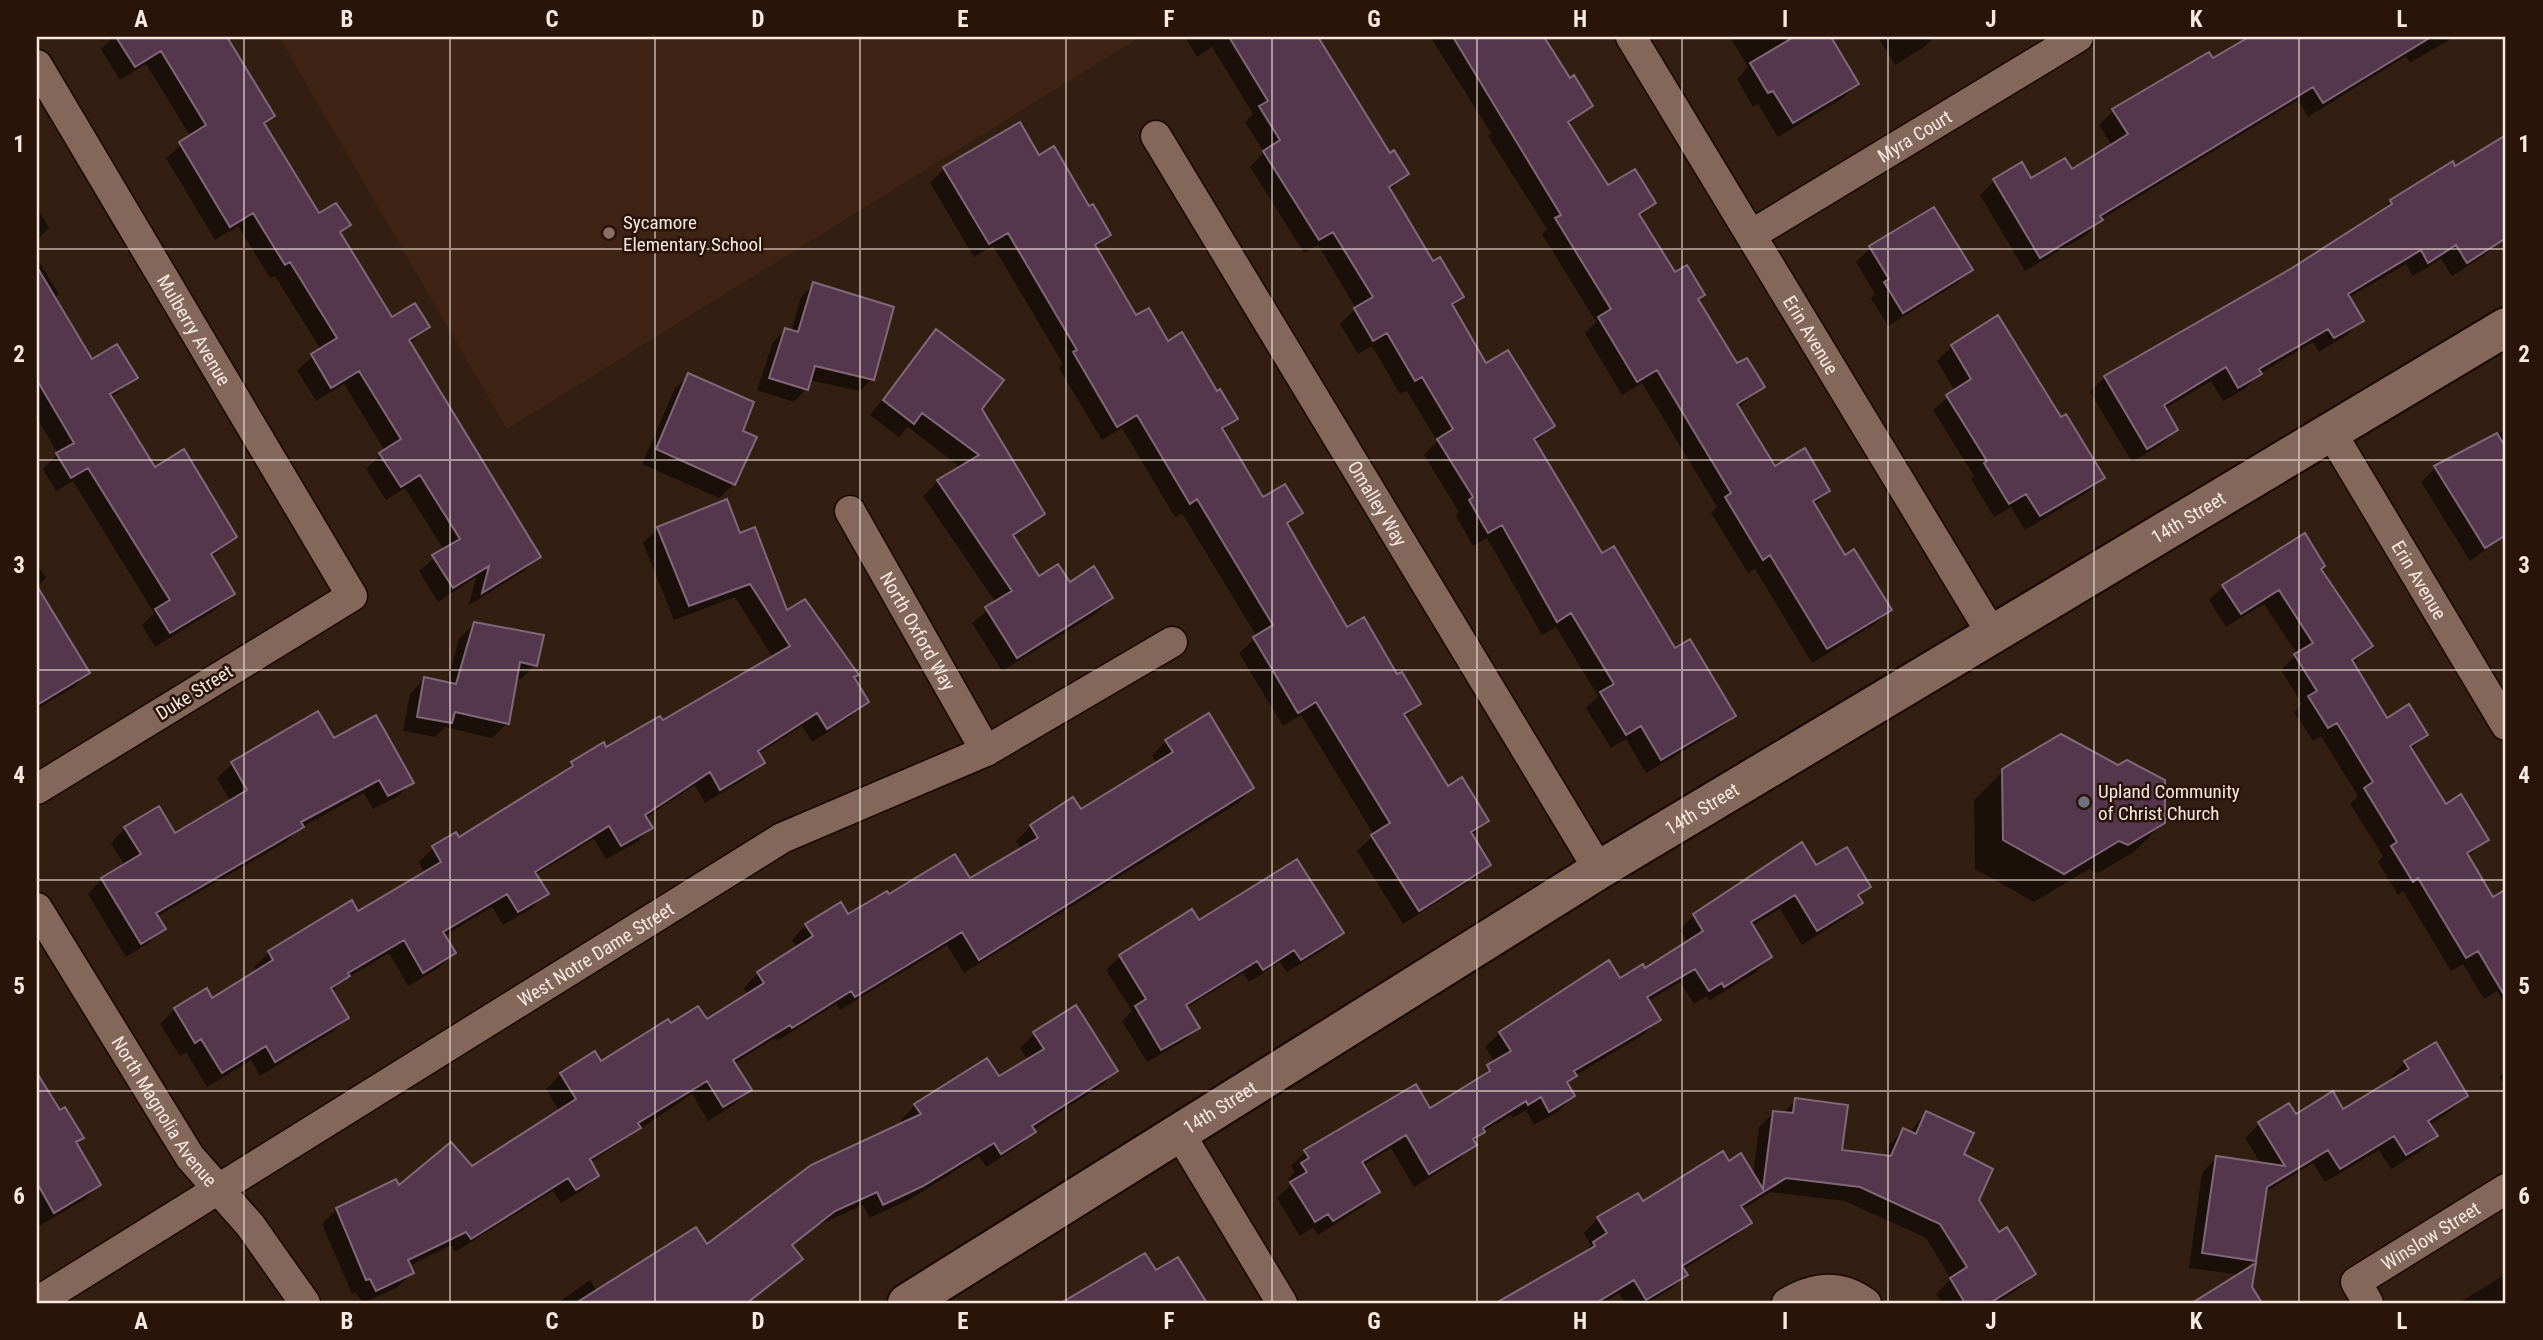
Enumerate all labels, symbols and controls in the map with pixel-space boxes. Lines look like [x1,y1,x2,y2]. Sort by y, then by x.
text: A [134,6,148,33]
text: B [341,6,353,33]
text: C [545,6,559,33]
text: D [752,6,765,33]
text: E [957,6,969,33]
text: F [1164,6,1175,33]
text: G [1367,6,1381,33]
text: H [1573,6,1587,33]
text: I [1782,6,1788,33]
text: J [1985,6,1997,33]
text: K [2190,6,2203,33]
text: L [2396,6,2408,33]
street label: Myra Court [1873,105,1956,168]
text: 1 [13,131,25,158]
text: 1 [2518,131,2530,158]
place label: Sycamore Elementary School [623,211,762,256]
marker: Sycamore Elementary School [601,225,617,241]
street label: Mulberry Avenue [152,271,236,390]
street label: Erin Avenue [1778,291,1843,379]
text: 2 [13,341,25,368]
text: 2 [2518,341,2530,368]
street label: Omalley Way [1343,457,1412,551]
street label: 14th Street [2147,487,2230,549]
street label: Erin Avenue [2386,537,2451,624]
text: 3 [13,552,25,579]
text: 3 [2518,552,2530,579]
street label: North Oxford Way [875,568,960,695]
street label: Duke Street [152,660,237,725]
text: 4 [13,762,25,789]
text: 4 [2518,762,2530,789]
street label: 14th Street [1661,778,1743,840]
place label: Upland Community of Christ Church [2098,780,2240,825]
marker: Upland Community of Christ Church [2076,794,2092,810]
street label: West Notre Dame Street [513,897,678,1012]
text: 5 [13,973,25,1000]
text: 5 [2518,973,2530,1000]
street label: North Magnolia Avenue [107,1032,222,1192]
street label: 14th Street [1179,1076,1261,1139]
text: 6 [13,1183,25,1210]
text: 6 [2518,1183,2530,1210]
street label: Winslow Street [2377,1197,2485,1275]
text: A [134,1308,148,1335]
text: B [341,1308,353,1335]
text: C [545,1308,559,1335]
text: D [752,1308,765,1335]
text: E [957,1308,969,1335]
text: F [1164,1308,1175,1335]
text: G [1367,1308,1381,1335]
text: H [1573,1308,1587,1335]
text: I [1782,1308,1788,1335]
text: J [1985,1308,1997,1335]
text: K [2190,1308,2203,1335]
text: L [2396,1308,2408,1335]

